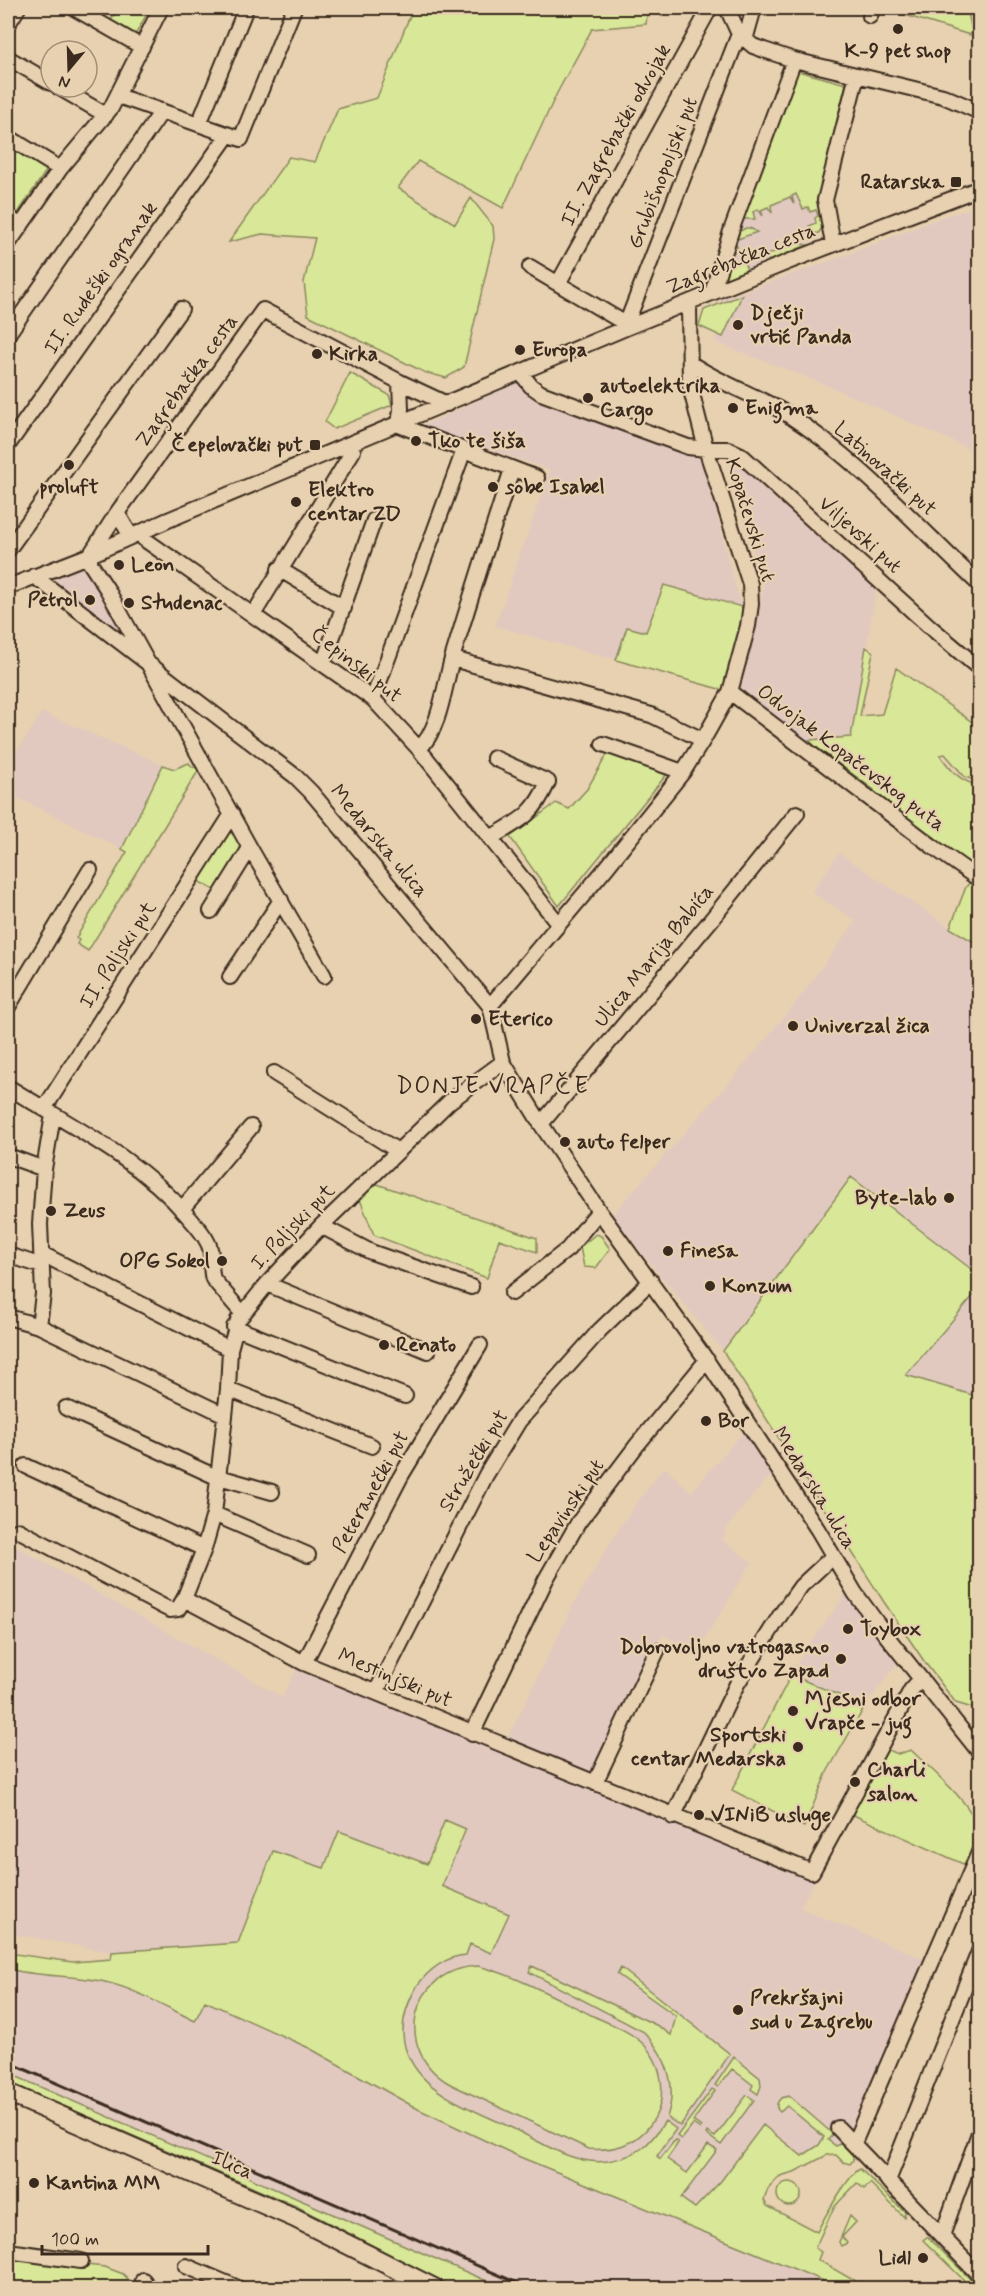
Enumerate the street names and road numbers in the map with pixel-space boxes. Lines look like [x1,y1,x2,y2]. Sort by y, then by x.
street label: II. Zagrebački odvojak [554,38,680,232]
street label: Grubišnopoljski put [621,93,705,253]
street label: II. Rudeški ogranak [38,196,165,360]
street label: Zagrebačka cesta [662,216,820,304]
street label: Zagrebačka cesta [129,309,247,455]
street label: Latinovački put [828,415,943,523]
street label: Kopačevski put [718,455,782,585]
street label: Viljevski put [812,490,908,580]
street label: Čepinski put [304,620,408,710]
street label: Odvojak Kopačevskog puta [751,678,951,838]
street label: Medarska ulica [323,778,435,904]
street label: Ulica Marija Babića [587,878,721,1034]
street label: II. Poljski put [73,895,163,1014]
street label: I. Poljski put [245,1177,342,1276]
street label: Stružečki put [432,1405,516,1517]
street label: Medarska ulica [765,1421,863,1555]
street label: Peteranečki put [326,1426,416,1558]
street label: Lepavinski put [521,1453,611,1569]
street label: Mestinjski put [333,1641,457,1715]
street label: Ilica [207,2144,257,2186]

